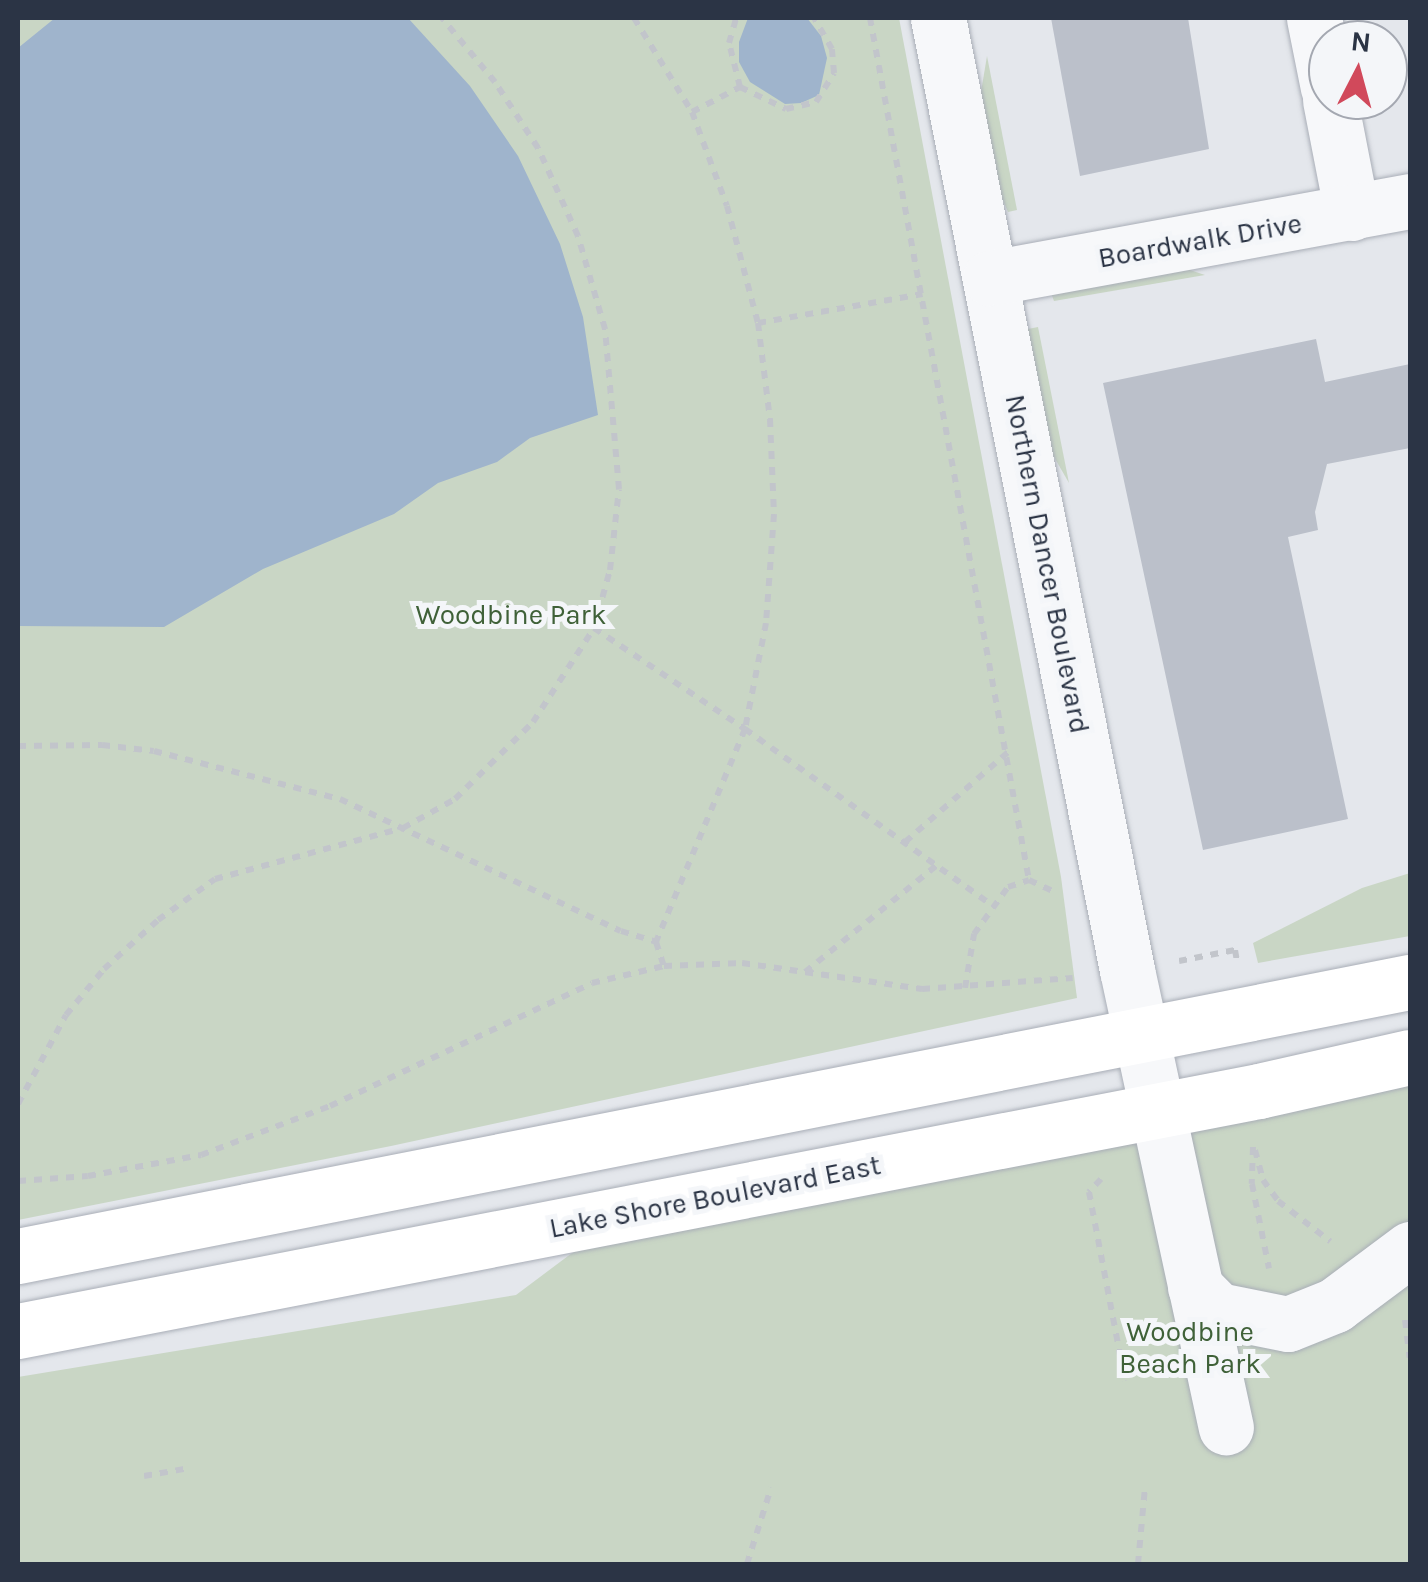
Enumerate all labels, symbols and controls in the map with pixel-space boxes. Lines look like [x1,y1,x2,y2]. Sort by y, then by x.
north arrow [1308,20,1408,120]
text: N [1349,24,1373,59]
street label: Boardwalk Drive [1096,207,1304,275]
street label: Northern Dancer Boulevard [998,392,1096,736]
park label: Woodbine Park [415,598,607,632]
street label: Lake Shore Boulevard East [547,1148,883,1246]
park label: Woodbine Beach Park [1119,1315,1261,1381]

